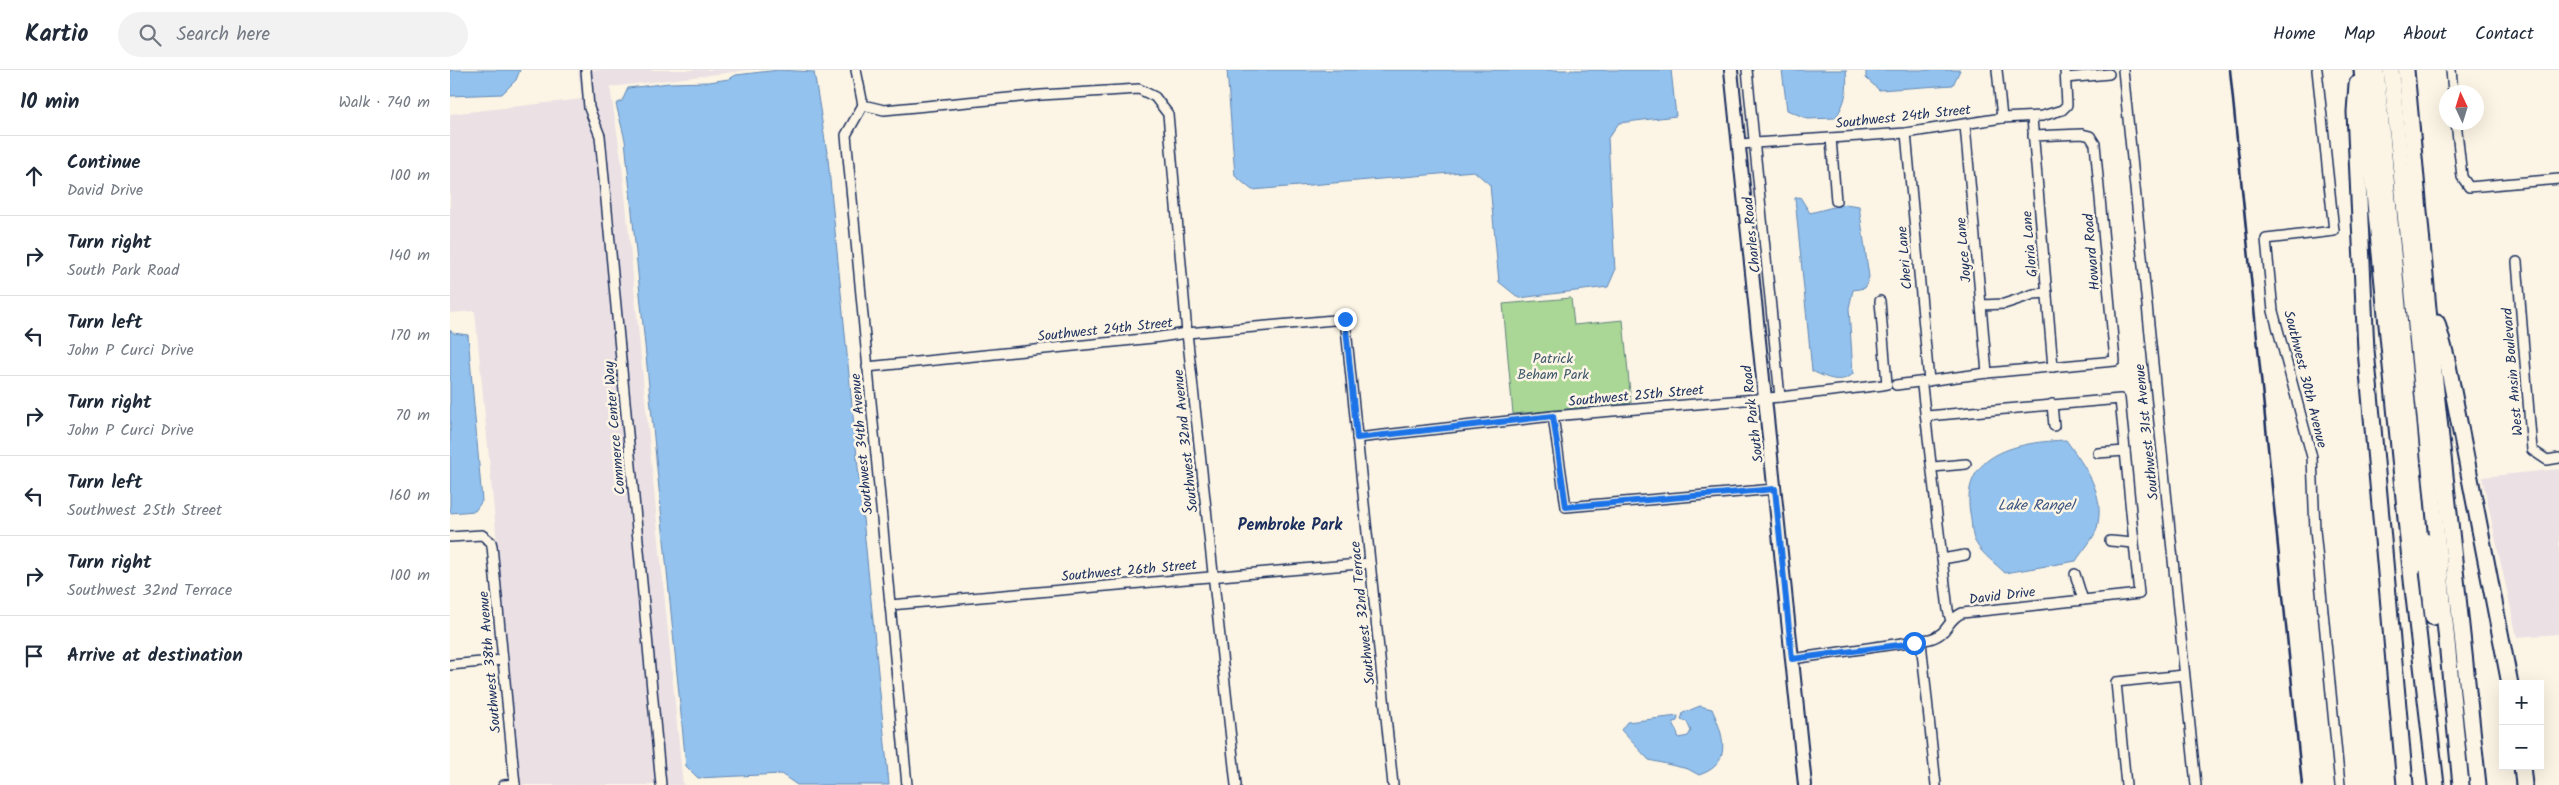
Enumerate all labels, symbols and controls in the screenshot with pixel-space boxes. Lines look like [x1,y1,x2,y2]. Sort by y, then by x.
search box [118,12,468,57]
text: Kartio [25,15,88,54]
text: Search here [176,20,270,50]
text: Home [2273,20,2316,49]
text: Map [2344,20,2375,49]
text: About [2403,20,2447,49]
text: Contact [2475,20,2534,49]
icon: search [136,21,164,49]
north arrow [2439,85,2484,130]
text: 10 min [20,86,80,119]
text: Walk · 740 m [339,90,430,115]
street label: Southwest 24th Street [1834,99,1972,135]
text: Continue [67,148,140,178]
icon: ahead [20,162,48,190]
text: 100 m [390,163,430,188]
text: David Drive [67,178,143,203]
street label: Charles Road [1737,195,1767,274]
street label: Gloria Lane [2016,209,2044,278]
street label: Howard Road [2078,212,2106,291]
street label: Joyce Lane [1950,216,1978,284]
street label: Cheri Lane [1891,225,1919,291]
text: Turn right [67,228,152,258]
icon: right [20,242,48,270]
text: 140 m [389,243,430,268]
text: South Park Road [67,258,179,283]
street label: West Ansin Boulevard [2496,306,2530,437]
text: Turn left [67,308,142,338]
route end [1334,308,1357,331]
street label: Southwest 30th Avenue [2277,308,2333,451]
street label: Southwest 24th Street [1036,312,1174,348]
icon: left [20,322,48,350]
text: 170 m [390,323,430,348]
text: John P Curci Drive [67,338,194,363]
park label: Patrick Beham Park [1517,348,1589,386]
street label: Commerce Center Way [598,360,632,496]
street label: Southwest 31st Avenue [2129,362,2165,501]
street label: South Park Road [1736,363,1770,464]
street label: Southwest 32nd Avenue [1167,368,1204,513]
street label: Southwest 34th Avenue [845,372,879,515]
street label: Southwest 25th Street [1567,379,1705,413]
text: Turn right [67,388,152,418]
icon: right [20,402,48,430]
text: 70 m [395,403,430,428]
text: John P Curci Drive [67,418,194,443]
text: Turn left [67,468,142,498]
icon: left [20,482,48,510]
text: 160 m [389,483,430,508]
water label: Lake Rangel [1998,494,2078,518]
text: Southwest 25th Street [67,498,222,523]
district label: Pembroke Park [1238,513,1343,538]
street label: Southwest 32nd Terrace [1344,539,1381,686]
text: Turn right [67,548,152,578]
street label: Southwest 26th Street [1060,554,1198,588]
icon: right [20,562,48,590]
text: 100 m [390,563,430,588]
text: Southwest 32nd Terrace [67,578,232,603]
street label: David Drive [1968,581,2037,611]
street label: Southwest 38th Avenue [473,589,507,734]
route start [1903,632,1926,655]
text: Arrive at destination [67,641,243,671]
icon: arrive [20,642,48,670]
map controls [2499,680,2544,770]
button: + [2499,680,2544,725]
button: − [2499,725,2544,770]

